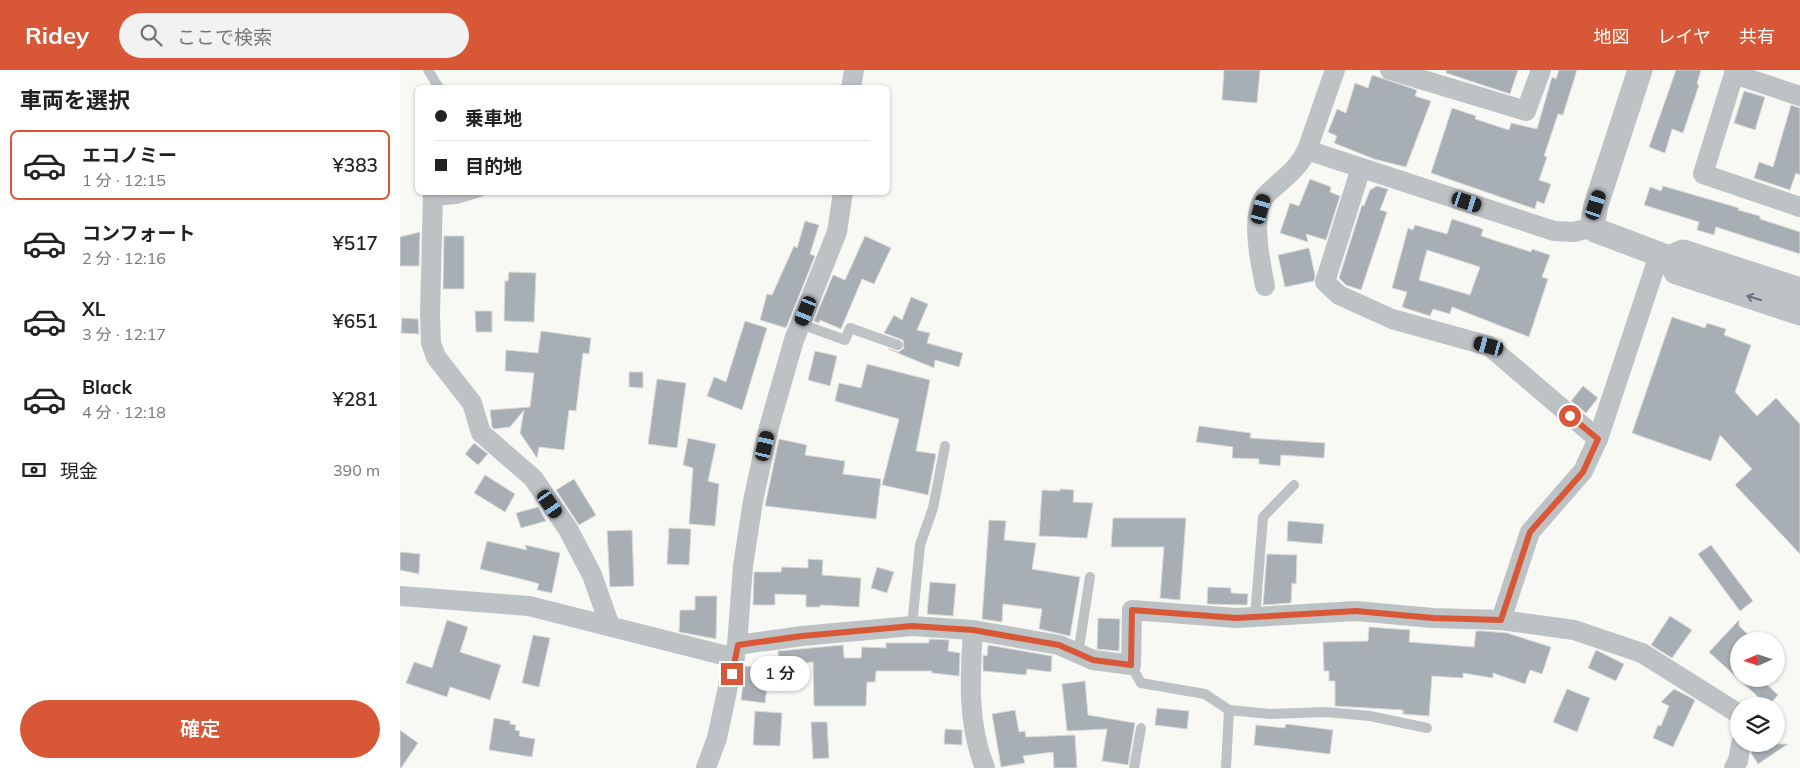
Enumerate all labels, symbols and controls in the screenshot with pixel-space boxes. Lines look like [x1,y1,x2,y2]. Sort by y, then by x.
search box [119,13,469,58]
text: Ridey [25,20,89,50]
icon: search [137,21,165,49]
text: ここで検索 [177,25,272,49]
text: 地図 [1594,25,1630,48]
text: レイヤ [1658,25,1711,48]
text: 共有 [1739,25,1775,48]
text: 車両を選択 [20,86,130,114]
text: 乗車地 [465,106,522,130]
icon: car [22,143,67,188]
text: エコノミー [82,143,177,167]
text: ¥383 [332,153,378,177]
text: 目的地 [465,154,522,178]
text: 1 分 · 12:15 [82,170,166,190]
car [1584,188,1607,222]
car [1450,190,1483,214]
car [1249,193,1272,225]
icon: car [22,221,67,266]
text: コンフォート [82,221,195,245]
text: ¥517 [332,231,378,255]
text: 2 分 · 12:16 [82,248,166,268]
one-way arrow [1746,293,1762,302]
car [793,294,818,328]
text: XL [82,297,105,321]
icon: car [22,299,67,344]
text: ¥651 [332,309,378,333]
text: 3 分 · 12:17 [82,324,166,344]
car [1472,335,1505,357]
text: Black [82,375,132,399]
icon: car [22,377,67,422]
text: ¥281 [332,387,378,411]
text: 4 分 · 12:18 [82,402,166,422]
route start [1559,405,1581,427]
car [754,430,775,462]
icon: cash [20,456,48,484]
text: 現金 [60,459,98,483]
text: 390 m [333,460,380,480]
car [535,487,564,521]
north arrow [1730,632,1785,688]
map controls [1730,632,1785,752]
callout: 1 分 [750,656,810,692]
route end [721,663,743,685]
text: 1 分 [765,663,795,683]
button: layers [1730,697,1785,752]
button: 確定 [20,700,380,758]

